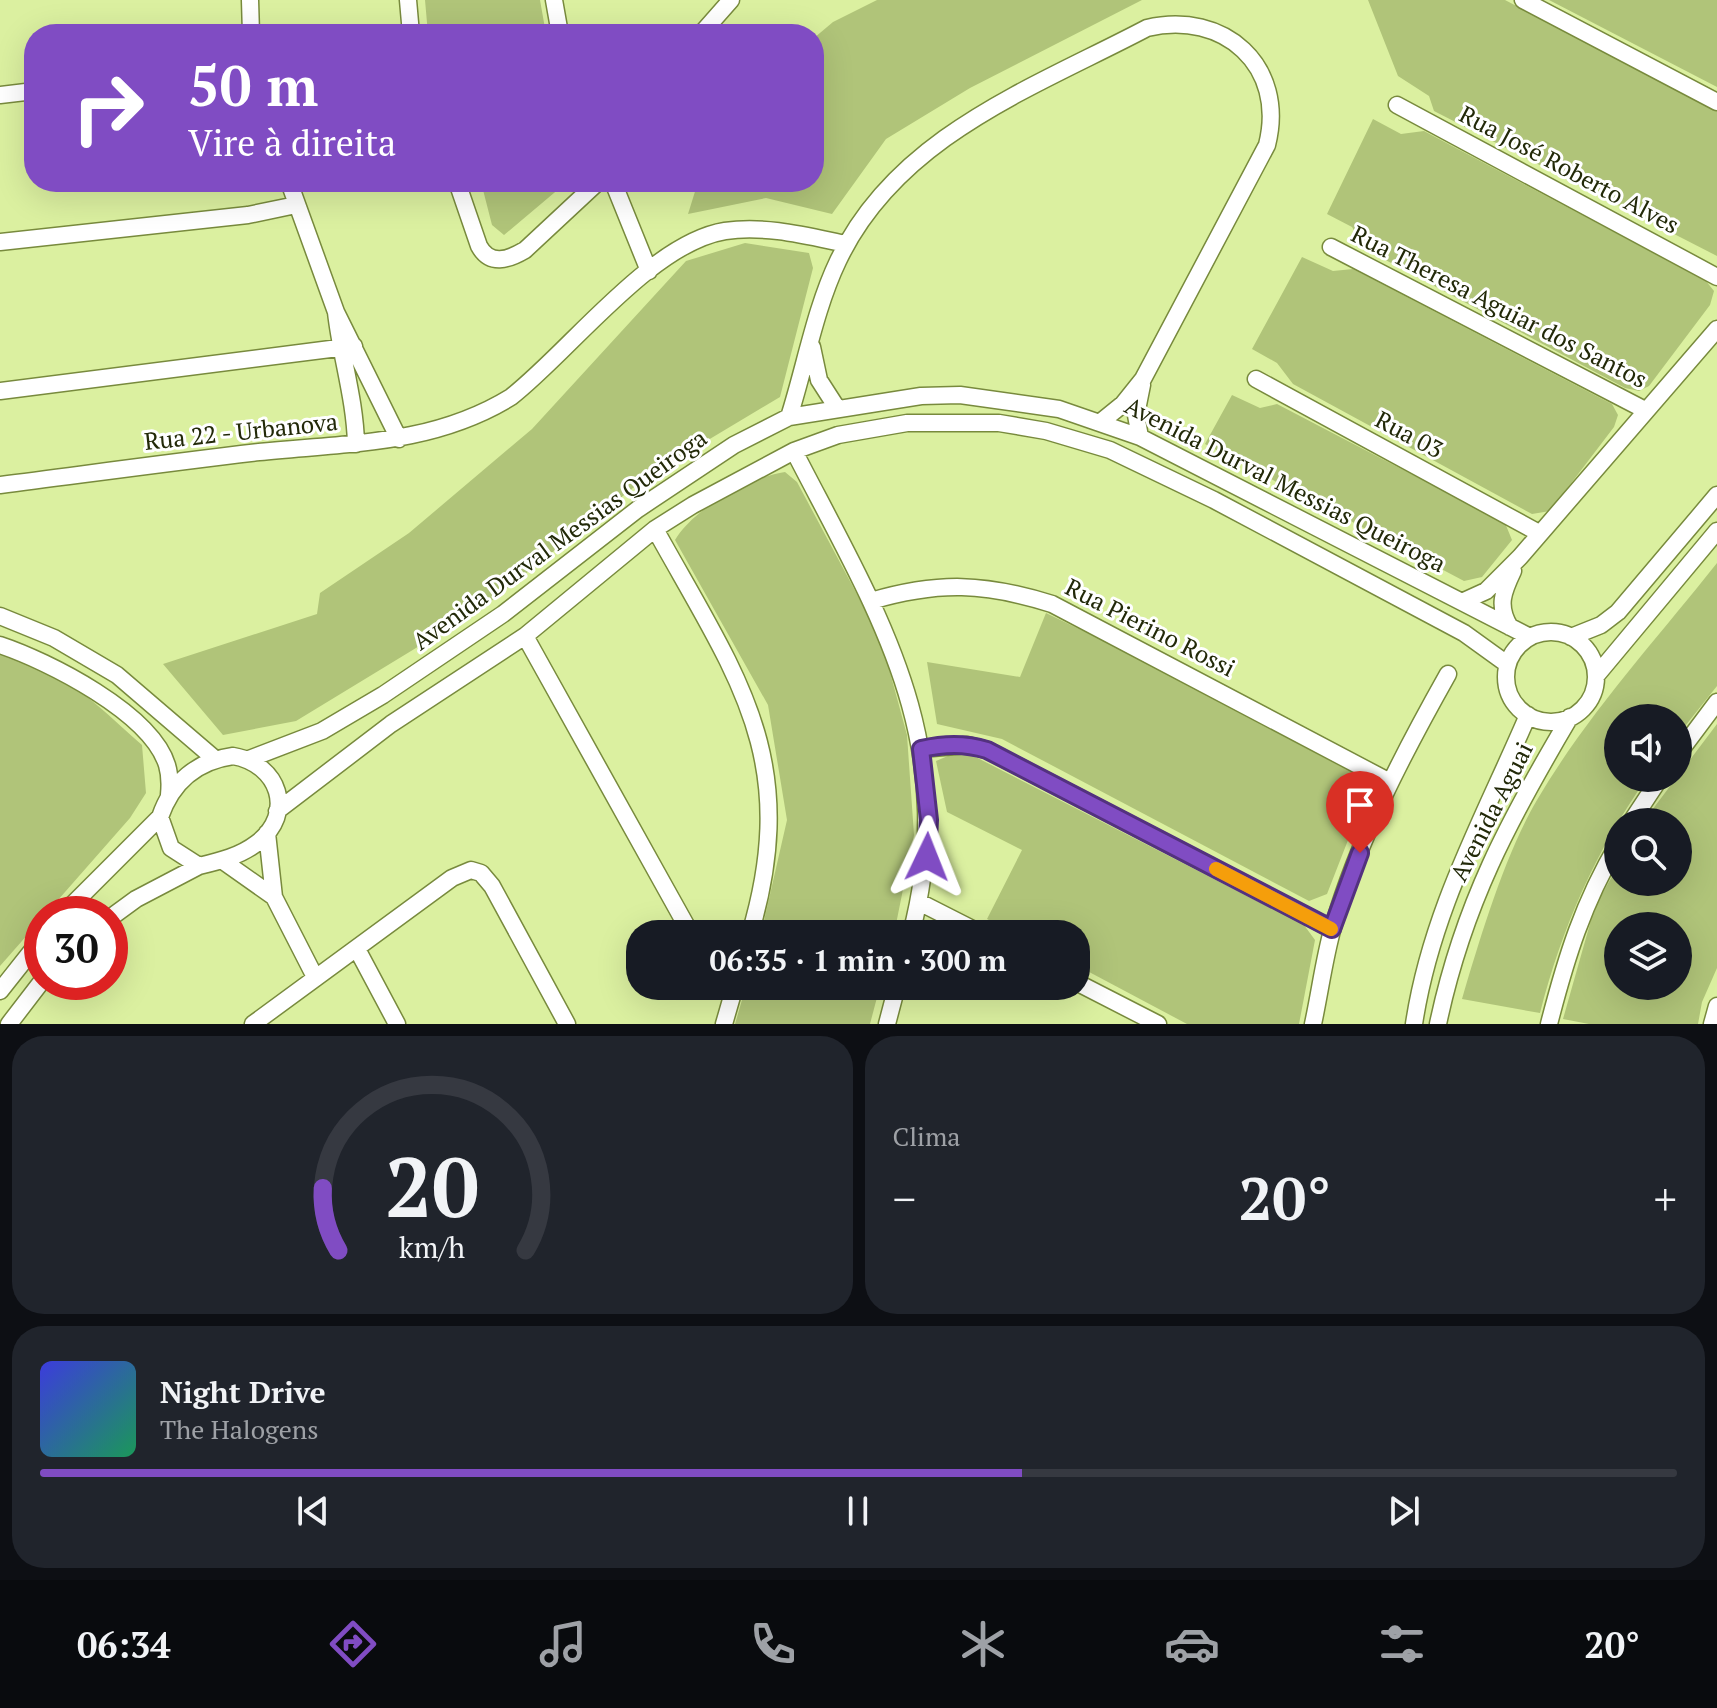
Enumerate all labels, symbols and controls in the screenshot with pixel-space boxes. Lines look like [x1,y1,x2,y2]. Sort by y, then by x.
text: 50 m [188,48,318,122]
icon: right [56,56,160,160]
street label: Rua José Roberto Alves [1454,98,1685,241]
text: Vire à direita [188,119,396,166]
street label: Rua Theresa Aguiar dos Santos [1346,217,1653,395]
street label: Avenida Durval Messias Queiroga [1119,389,1451,579]
street label: Rua 03 [1370,403,1449,465]
street label: Rua 22 - Urbanova [143,405,339,457]
street label: Avenida Durval Messias Queiroga [406,422,713,657]
street label: Rua Pierino Rossi [1060,571,1241,684]
map controls [1604,704,1692,1000]
button: sound [1604,704,1692,792]
street label: Avenida Aguai [1442,737,1540,887]
pin [1326,771,1394,853]
icon: arrive [1338,783,1382,827]
button: search [1604,808,1692,896]
position arrow [885,815,969,899]
speed limit sign: 30 [24,896,128,1000]
button: layers [1604,912,1692,1000]
text: 06:35 · 1 min · 300 m [710,940,1006,980]
text: Clima [893,1119,960,1153]
text: 20 [385,1131,479,1241]
text: 20° [1238,1158,1331,1237]
text: − [893,1169,916,1228]
text: + [1654,1169,1677,1228]
text: km/h [399,1228,465,1266]
text: Night Drive [160,1372,326,1412]
text: The Halogens [160,1412,318,1446]
icon: previous [291,1489,335,1533]
icon: pause [836,1489,880,1533]
icon: next [1382,1489,1426,1533]
icon: directions [325,1616,381,1672]
icon: music [535,1616,591,1672]
icon: phone [745,1616,801,1672]
icon: climate [955,1616,1011,1672]
icon: car [1164,1616,1220,1672]
icon: filters [1374,1616,1430,1672]
text: 06:34 [77,1621,171,1668]
text: 20° [1584,1621,1640,1668]

